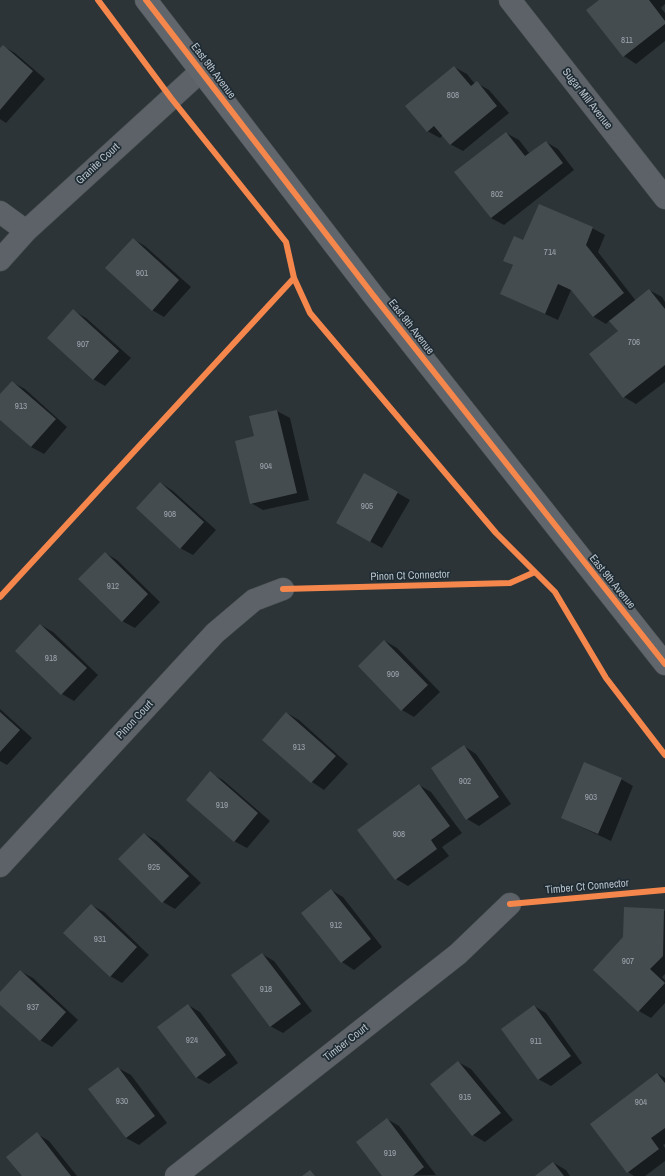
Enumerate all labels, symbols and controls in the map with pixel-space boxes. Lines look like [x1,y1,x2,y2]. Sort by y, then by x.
house number: 811 [621,36,633,46]
street label: East 9th Avenue [188,41,238,101]
street label: Sugar Mill Avenue [559,66,615,132]
house number: 808 [447,91,459,101]
street label: Granite Court [74,141,122,187]
house number: 802 [491,190,503,200]
house number: 714 [544,248,556,258]
house number: 901 [136,269,148,279]
street label: East 9th Avenue [385,297,437,357]
house number: 706 [628,338,640,348]
house number: 907 [77,340,89,350]
house number: 913 [15,402,27,412]
house number: 904 [260,462,272,472]
house number: 905 [361,502,373,512]
house number: 908 [164,510,176,520]
street label: East 9th Avenue [586,552,638,612]
street label: Pinon Ct Connector [370,568,450,584]
house number: 912 [107,582,119,592]
house number: 918 [45,654,57,664]
house number: 909 [387,670,399,680]
street label: Pinon Court [114,698,156,742]
house number: 913 [293,743,305,753]
house number: 902 [459,777,471,787]
house number: 903 [585,793,597,803]
house number: 919 [216,801,228,811]
house number: 908 [393,830,405,840]
house number: 925 [148,863,160,873]
street label: Timber Ct Connector [545,877,629,897]
house number: 912 [330,921,342,931]
house number: 931 [94,935,106,945]
house number: 907 [622,957,634,967]
house number: 918 [260,985,272,995]
house number: 937 [27,1003,39,1013]
street label: Timber Court [321,1022,371,1064]
house number: 924 [186,1036,198,1046]
house number: 911 [530,1037,542,1047]
house number: 915 [459,1093,471,1103]
house number: 930 [116,1097,128,1107]
house number: 904 [635,1098,647,1108]
house number: 919 [384,1149,396,1159]

